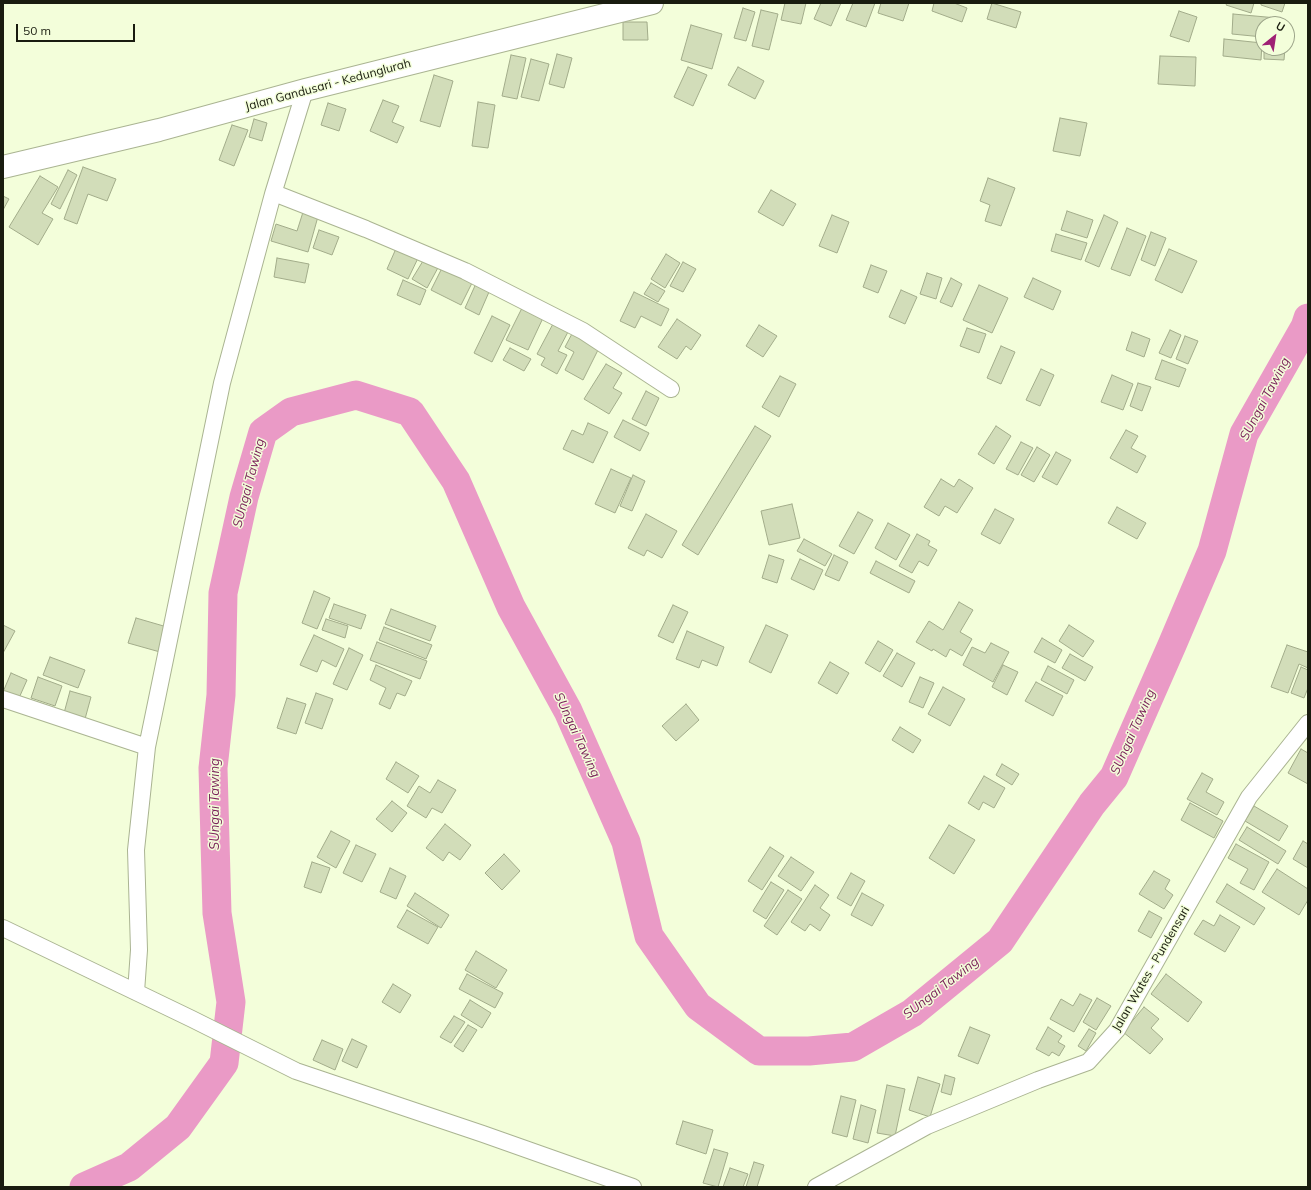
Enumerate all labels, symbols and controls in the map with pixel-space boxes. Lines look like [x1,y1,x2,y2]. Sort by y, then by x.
scale bar [18,16,137,42]
north arrow [1255,16,1295,56]
text: U [1273,18,1288,35]
text: 50 m [23,23,51,38]
street label: Jalan Gandusari - Kedunglurah [244,56,412,114]
water label: SUngai Tawing [1237,355,1293,443]
water label: SUngai Tawing [230,437,268,529]
water label: SUngai Tawing [1107,687,1159,777]
water label: SUngai Tawing [551,690,603,780]
water label: SUngai Tawing [207,758,223,850]
street label: Jalan Wates - Pundensari [1109,904,1193,1034]
water label: SUngai Tawing [900,954,982,1022]

